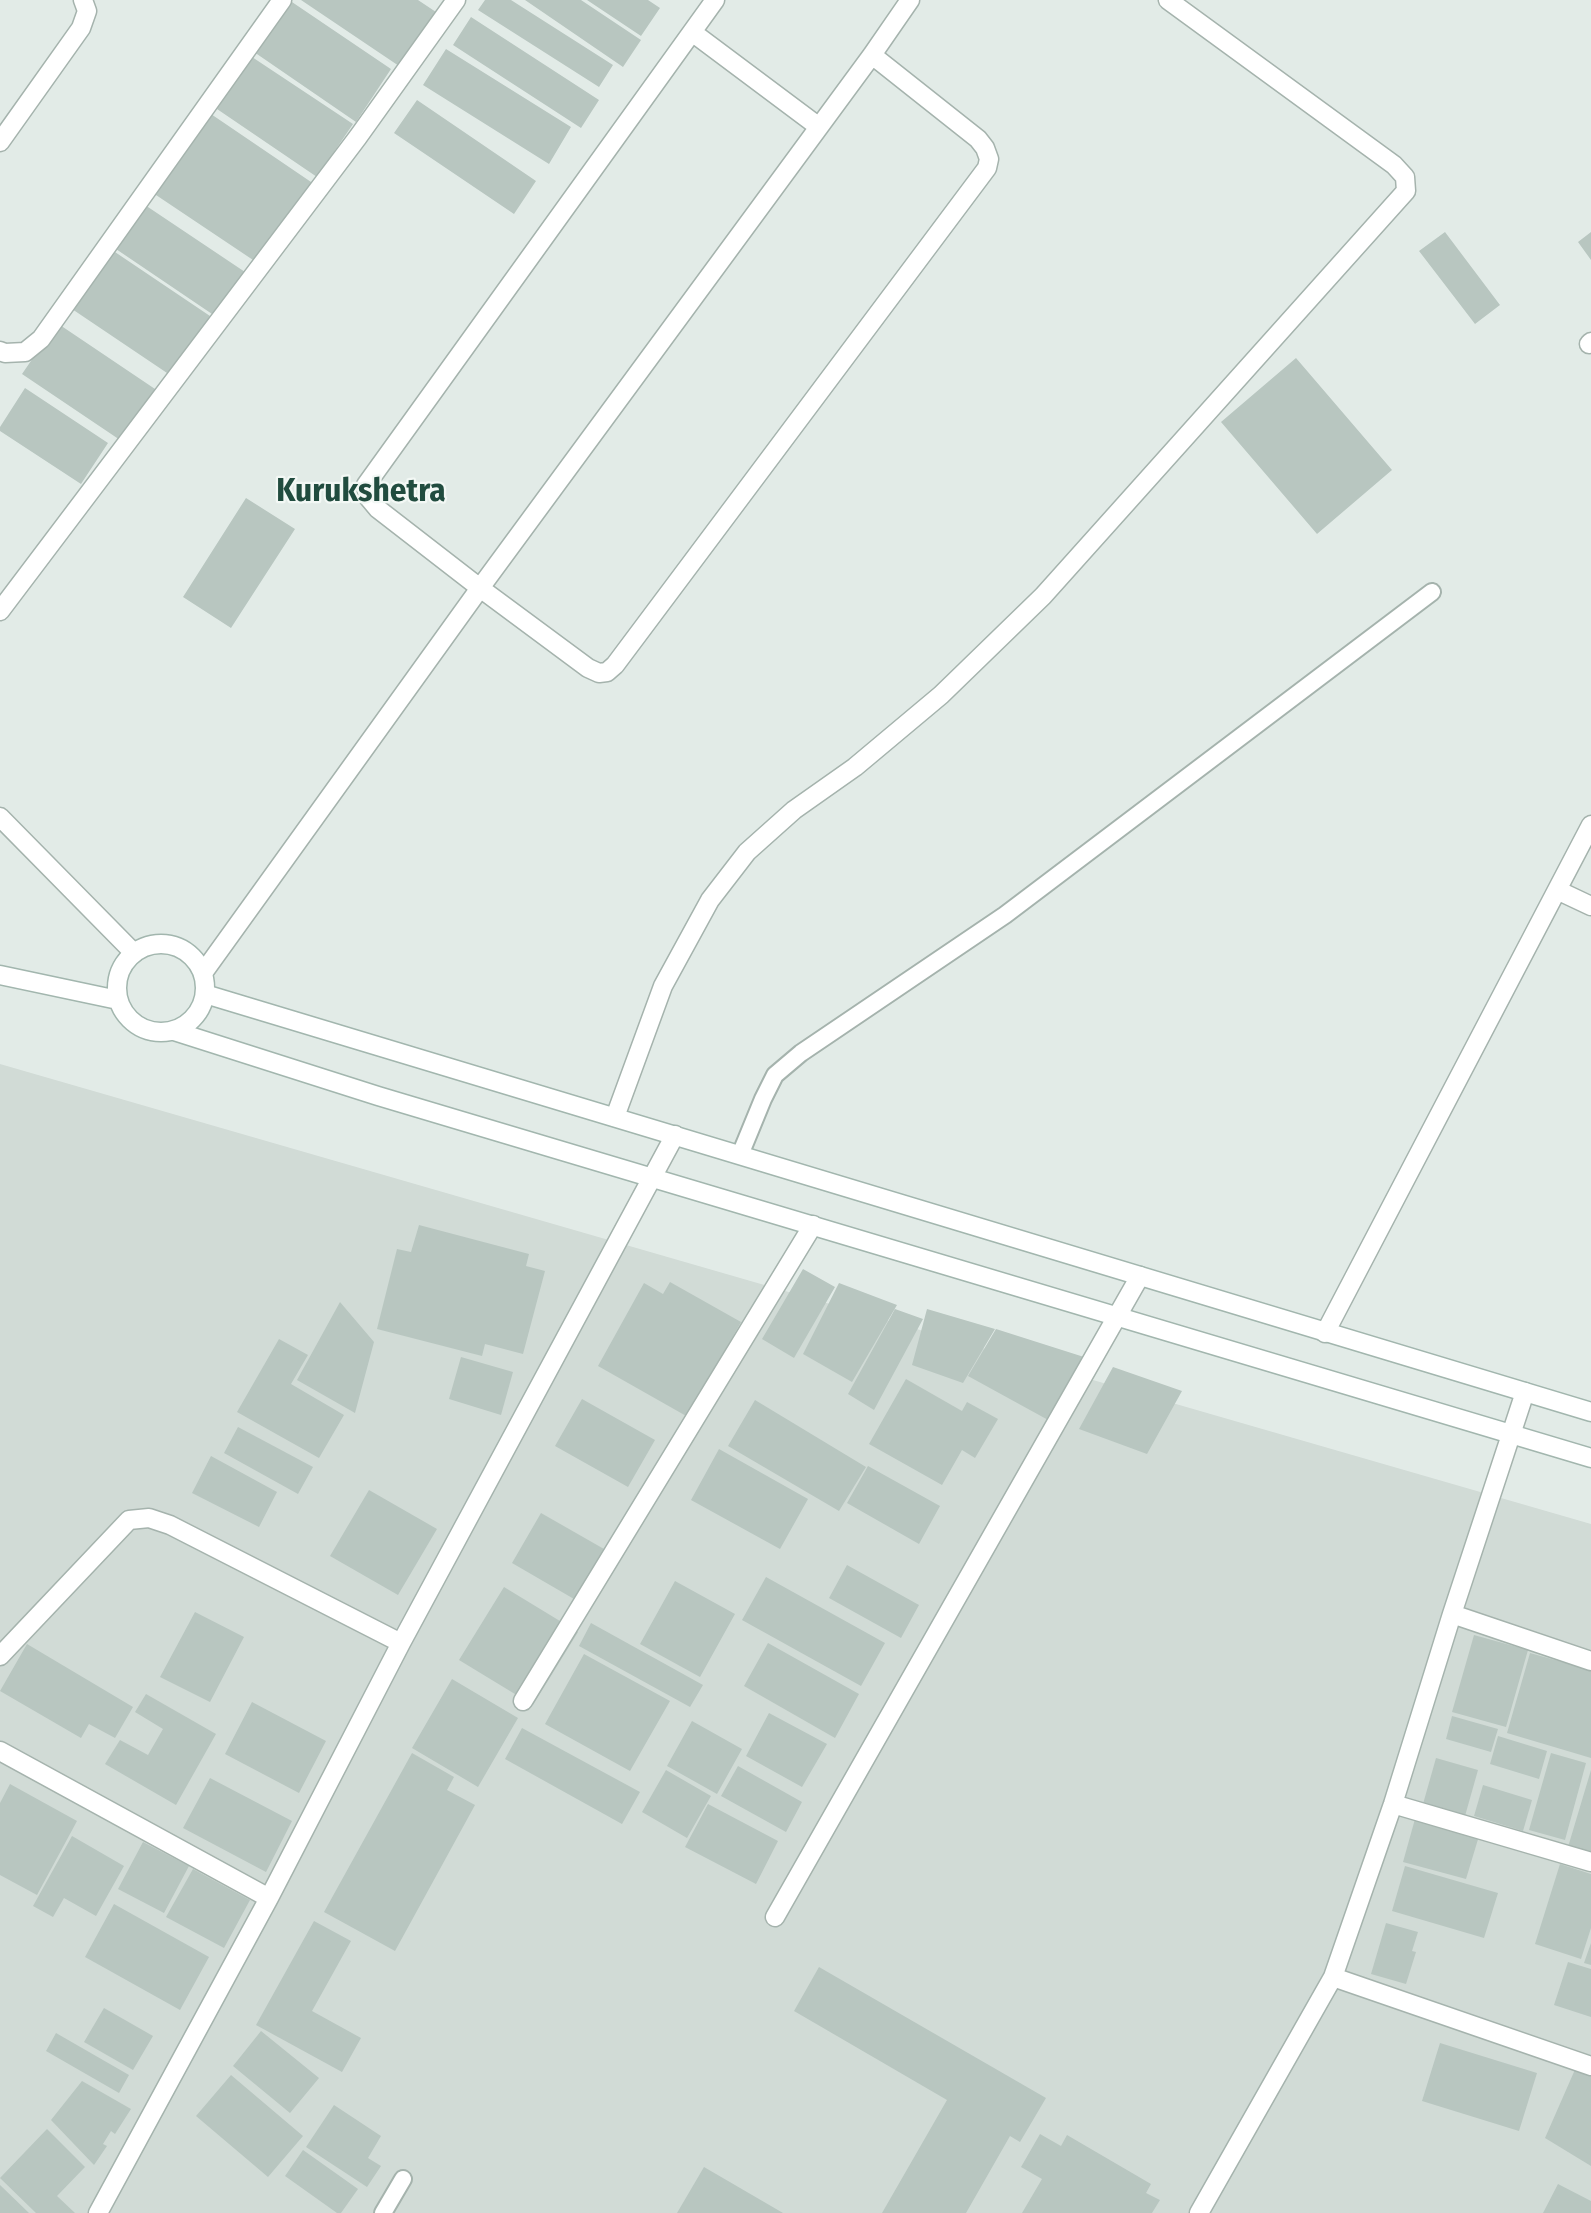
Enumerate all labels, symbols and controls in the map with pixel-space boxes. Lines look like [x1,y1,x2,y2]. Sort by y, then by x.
district label: Kurukshetra [276,472,446,512]

